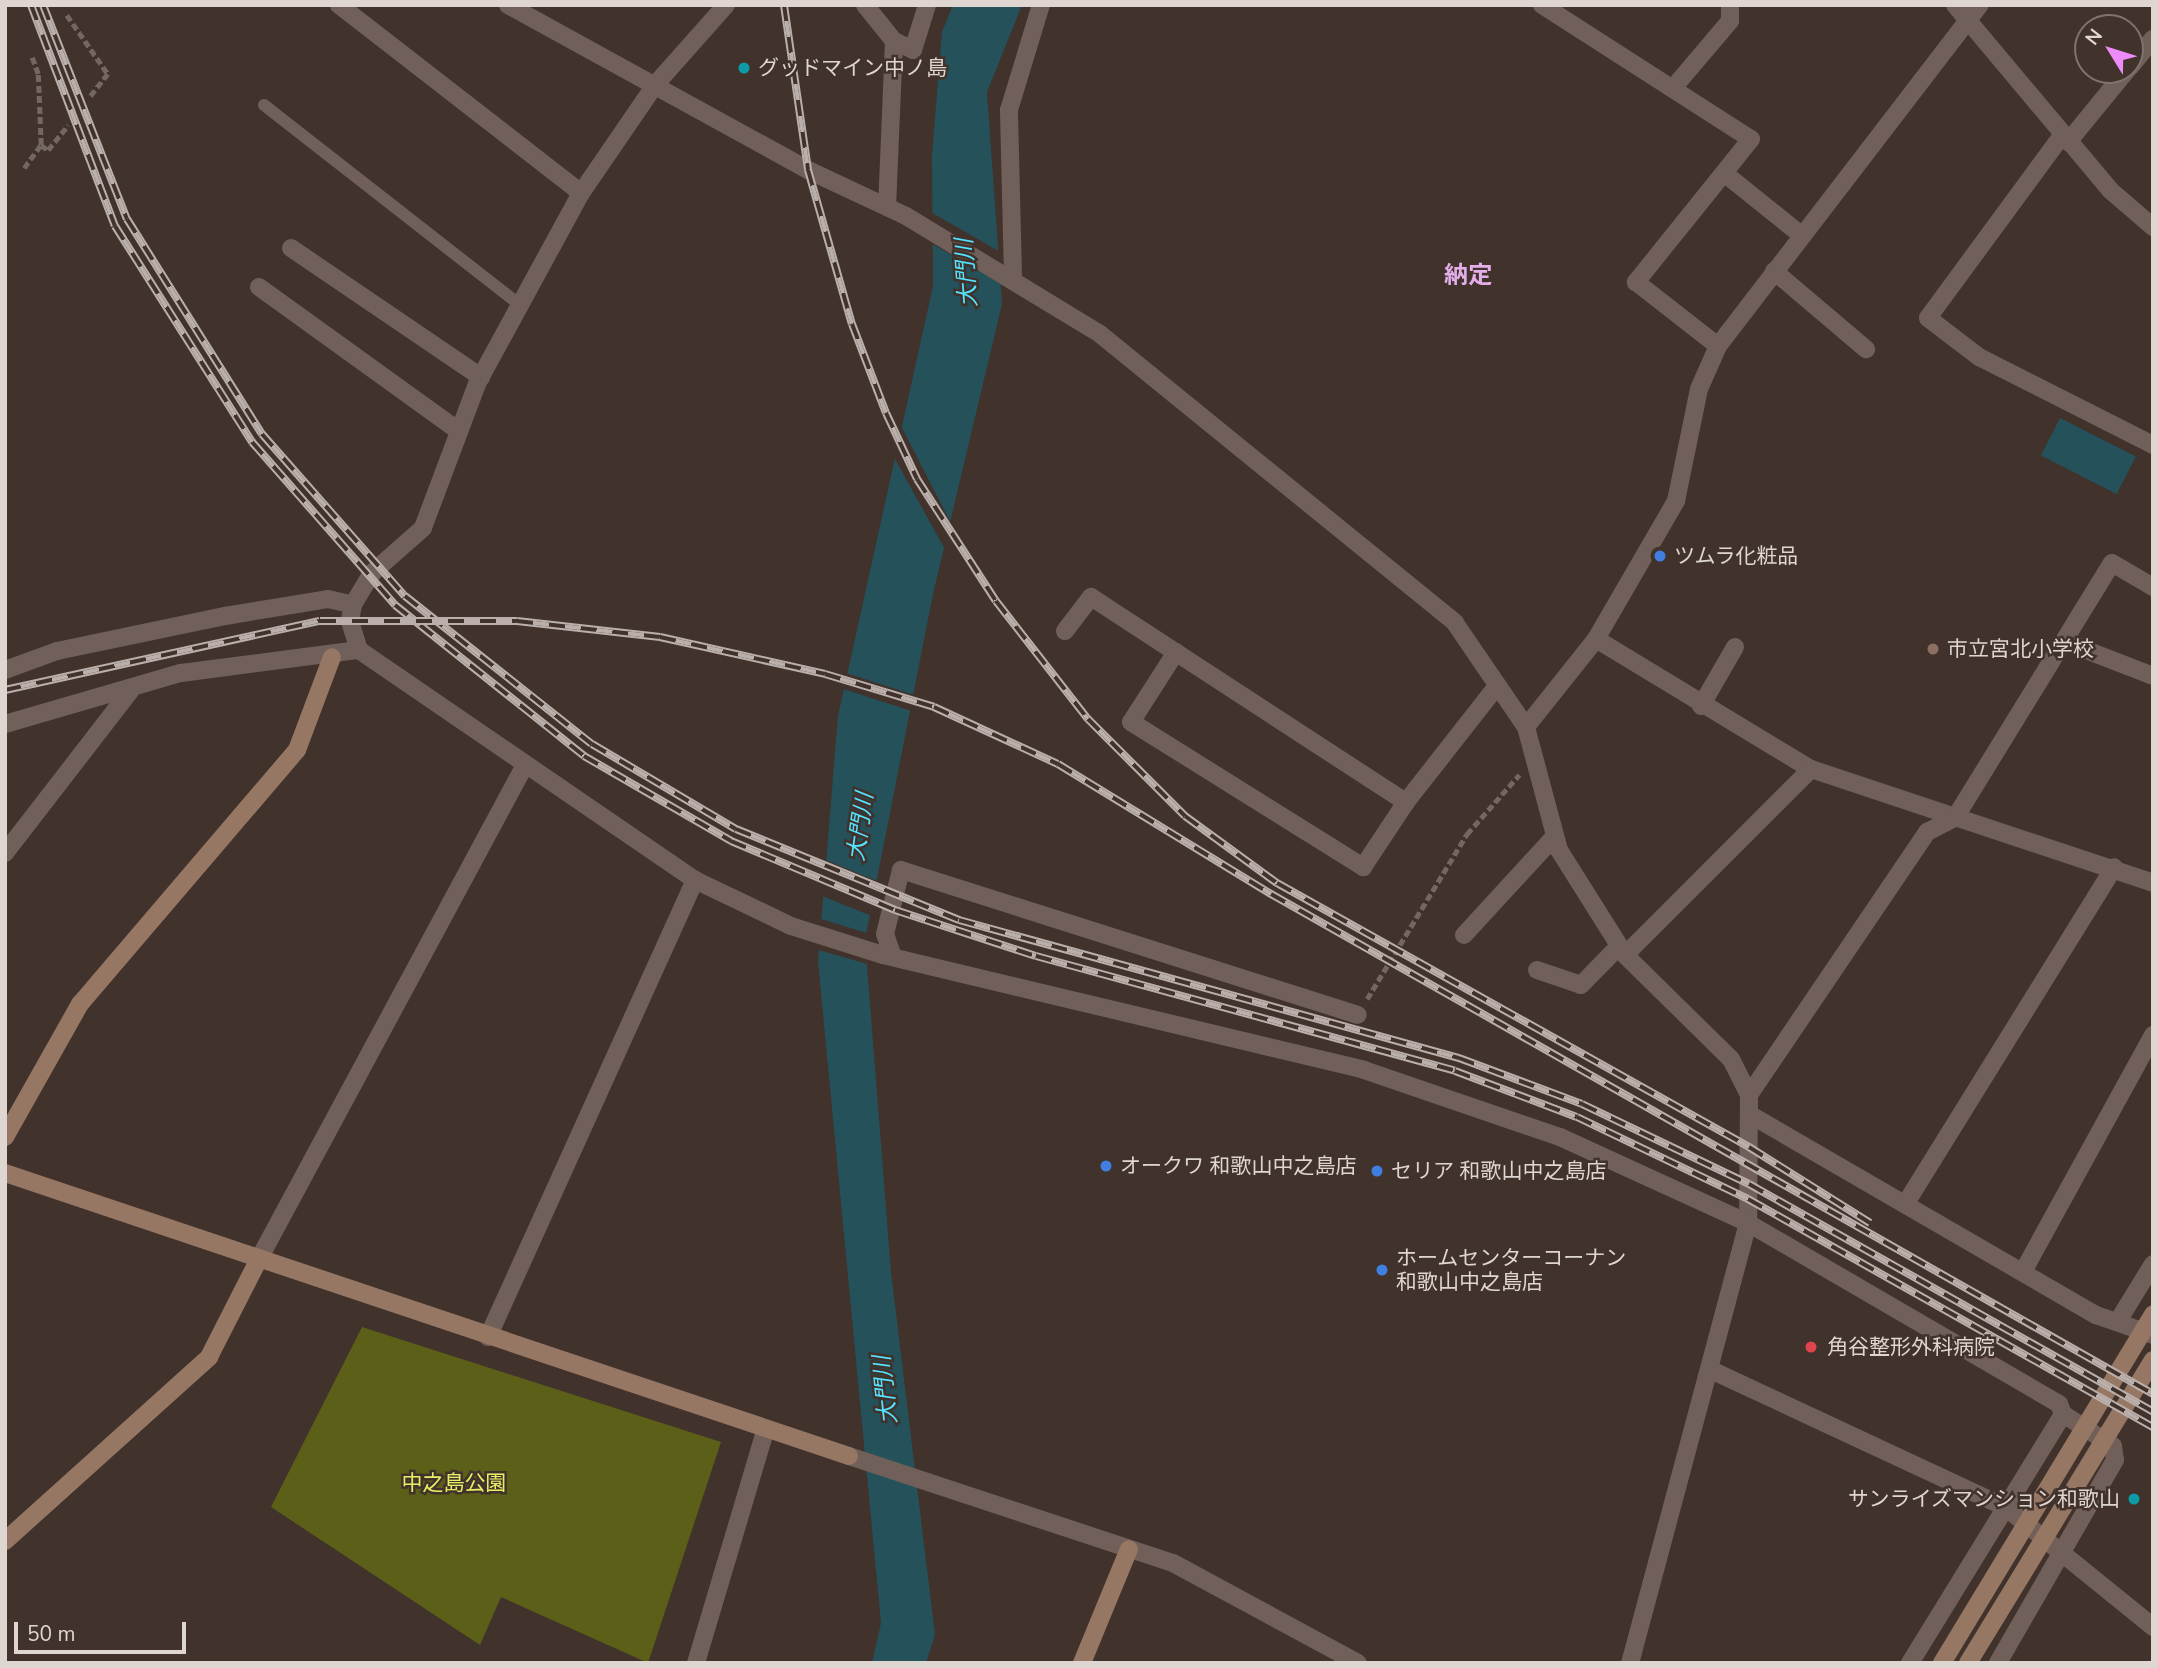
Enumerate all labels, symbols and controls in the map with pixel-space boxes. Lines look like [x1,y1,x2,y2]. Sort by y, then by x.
north arrow [2074,14,2144,84]
text: N [2079,24,2109,51]
place label: グッドマイン中ノ島 [758,55,947,81]
marker: グッドマイン中ノ島 [736,60,752,76]
water label: 大門川 [951,238,983,308]
district label: 納定 [1444,262,1492,290]
place label: ツムラ化粧品 [1674,543,1800,569]
marker: ツムラ化粧品 [1652,548,1668,564]
place label: 市立宮北小学校 [1947,636,2094,662]
marker: 市立宮北小学校 [1925,641,1941,657]
water label: 大門川 [843,791,879,863]
place label: オークワ 和歌山中之島店 [1120,1153,1356,1179]
marker: オークワ 和歌山中之島店 [1098,1158,1114,1174]
place label: セリア 和歌山中之島店 [1391,1158,1606,1184]
marker: セリア 和歌山中之島店 [1369,1163,1385,1179]
place label: ホームセンターコーナン 和歌山中之島店 [1396,1245,1627,1295]
marker: ホームセンターコーナン 和歌山中之島店 [1374,1262,1390,1278]
place label: 角谷整形外科病院 [1827,1334,1995,1360]
marker: 角谷整形外科病院 [1801,1337,1821,1357]
water label: 大門川 [869,1354,903,1426]
park label: 中之島公園 [402,1470,506,1496]
place label: サンライズマンション和歌山 [1847,1486,2120,1512]
marker: サンライズマンション和歌山 [2126,1491,2142,1507]
scale bar [18,1608,189,1652]
text: 50 m [27,1620,76,1648]

